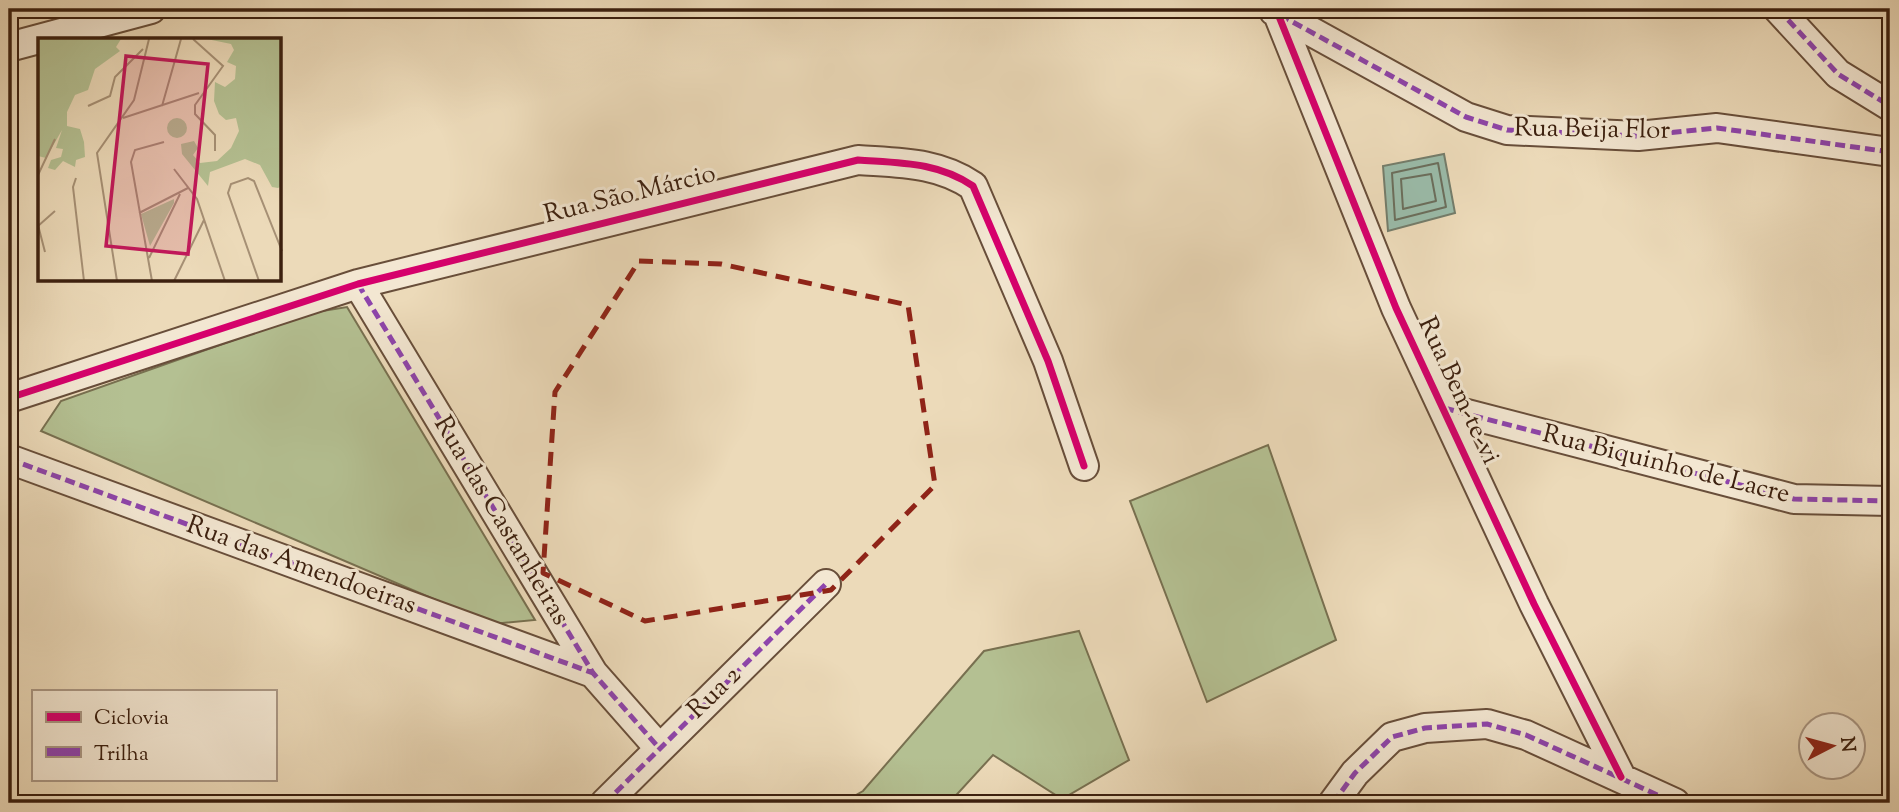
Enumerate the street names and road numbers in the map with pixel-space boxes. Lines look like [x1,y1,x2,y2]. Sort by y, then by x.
street label: Rua Beija Flor [1514,110,1671,150]
street label: Rua São Márcio [540,156,720,234]
street label: Rua Bem-te-vi [1408,311,1508,471]
street label: Rua das Castanheiras [424,409,578,633]
street label: Rua Biquinho de Lacre [1538,416,1794,514]
street label: Rua das Amendoeiras [181,507,421,625]
street label: Rua 2 [680,658,750,728]

